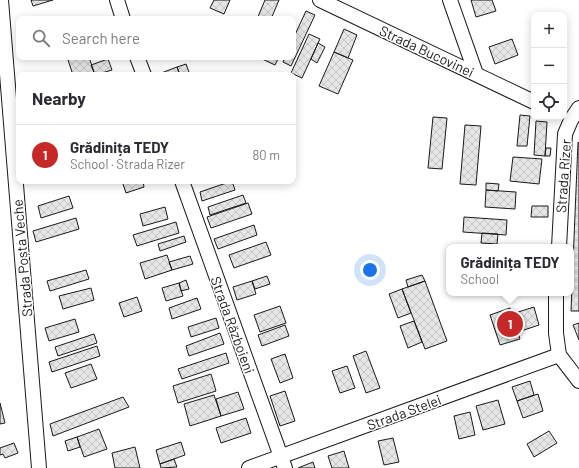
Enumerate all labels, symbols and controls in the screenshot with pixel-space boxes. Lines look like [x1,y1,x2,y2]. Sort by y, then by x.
map controls [531,12,567,120]
button: + [531,12,567,48]
search box [16,16,296,60]
street label: Strada Bucovinei [377,22,477,80]
icon: search [30,27,52,49]
text: Search here [62,29,140,47]
button: − [531,48,567,84]
button: locate [531,84,567,120]
text: Nearby [32,88,86,108]
text: Grădinița TEDY [70,138,169,156]
street label: Strada Rizer [552,138,574,214]
text: 1 [43,147,47,163]
text: 80 m [253,147,280,163]
text: School · Strada Rizer [70,156,185,172]
street label: Strada Poșta Veche [8,199,36,317]
popup [446,244,574,296]
text: Grădinița TEDY [460,253,560,271]
your location [360,260,380,280]
text: School [460,271,499,287]
street label: Strada Războieni [208,274,258,376]
pin: 1 [497,309,523,339]
street label: Strada Stelei [365,391,443,433]

